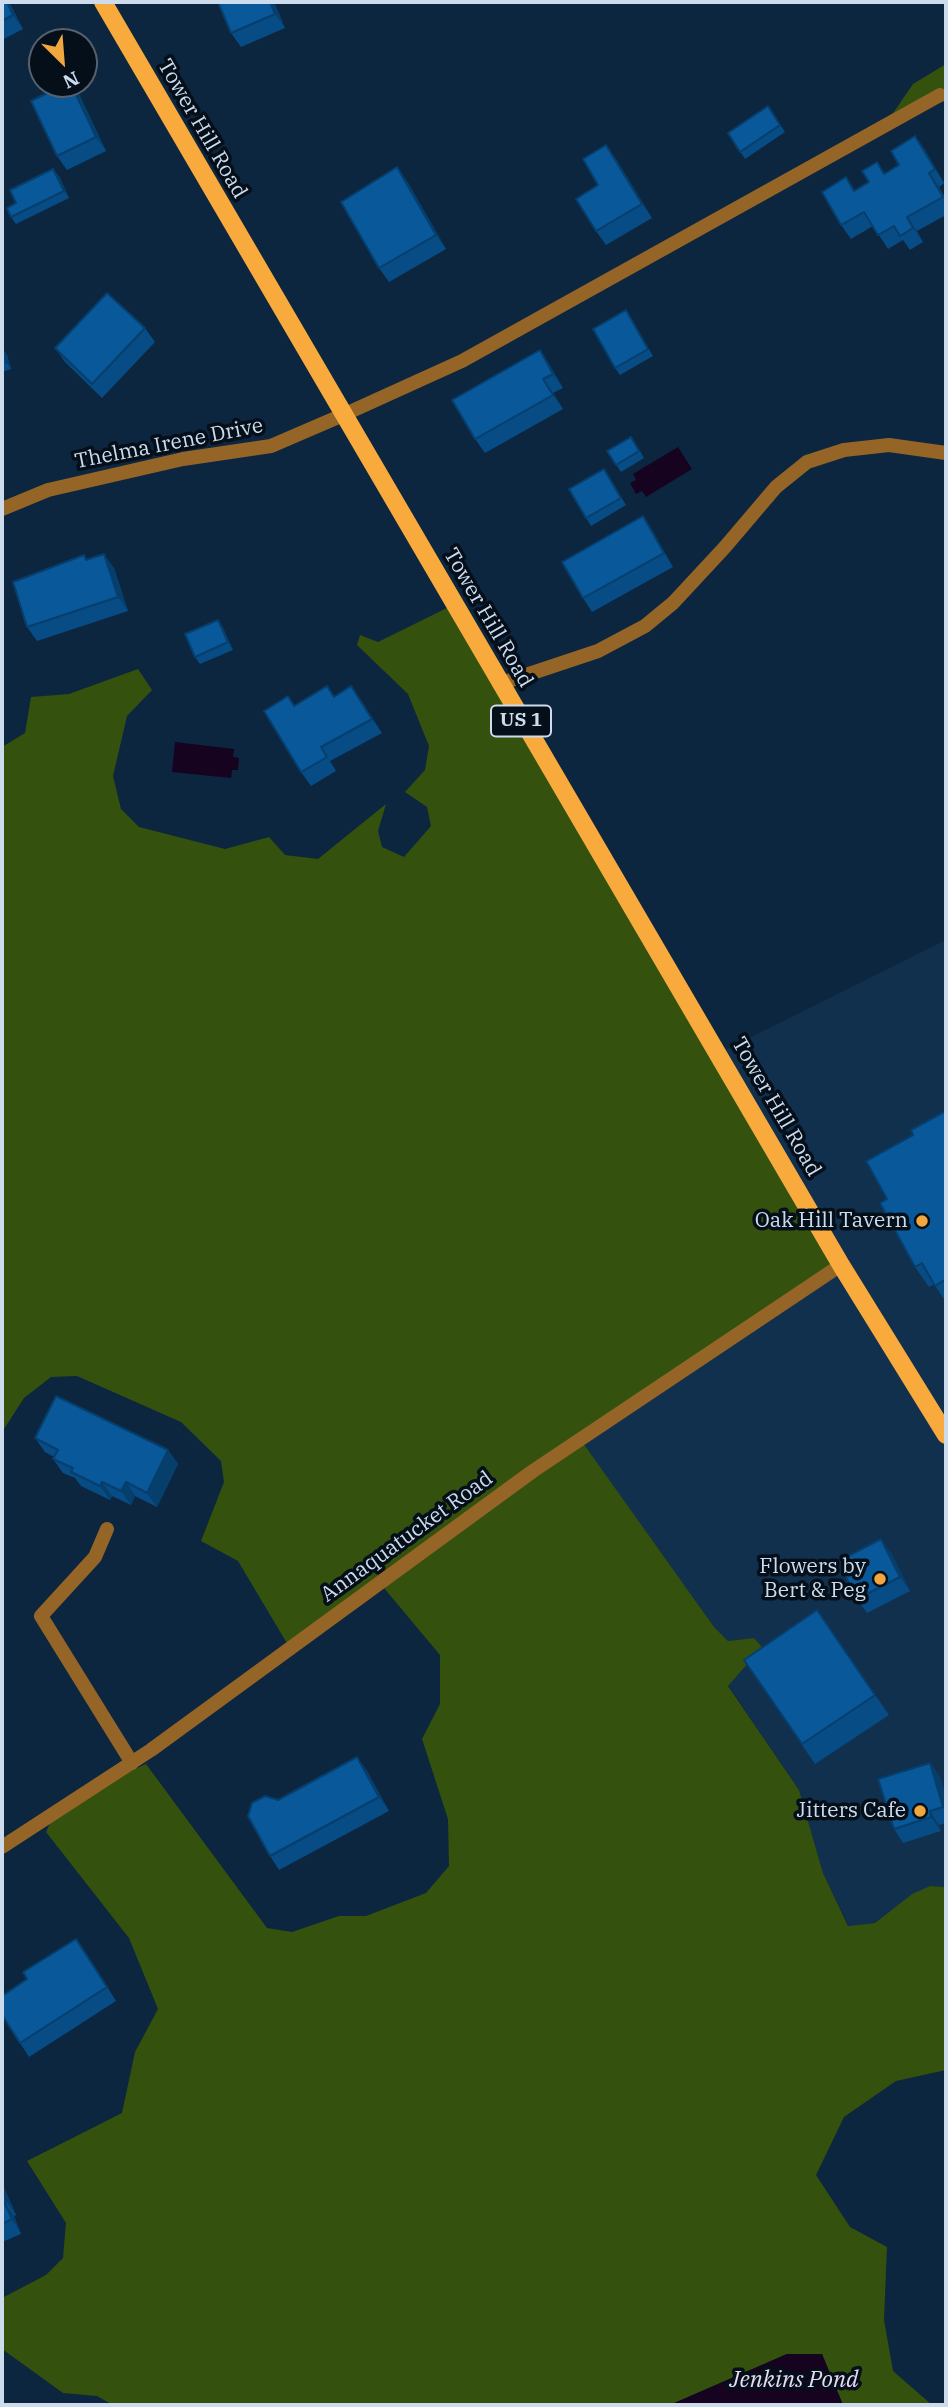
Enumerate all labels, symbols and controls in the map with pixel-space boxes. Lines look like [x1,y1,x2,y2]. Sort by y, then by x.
north arrow [28,28,98,98]
street label: Tower Hill Road [152,55,252,203]
text: N [59,66,83,94]
street label: Thelma Irene Drive [73,413,265,475]
street label: Tower Hill Road [438,544,538,692]
road number: US 1 [491,706,551,736]
street label: Tower Hill Road [726,1033,826,1181]
place label: Oak Hill Tavern [755,1208,908,1234]
marker: Oak Hill Tavern [914,1213,930,1229]
street label: Annaquatucket Road [316,1466,498,1608]
place label: Flowers by Bert & Peg [759,1554,866,1604]
marker: Flowers by Bert & Peg [872,1571,888,1587]
place label: Jitters Cafe [796,1798,906,1824]
marker: Jitters Cafe [912,1803,928,1819]
water label: Jenkins Pond [729,2366,859,2394]

